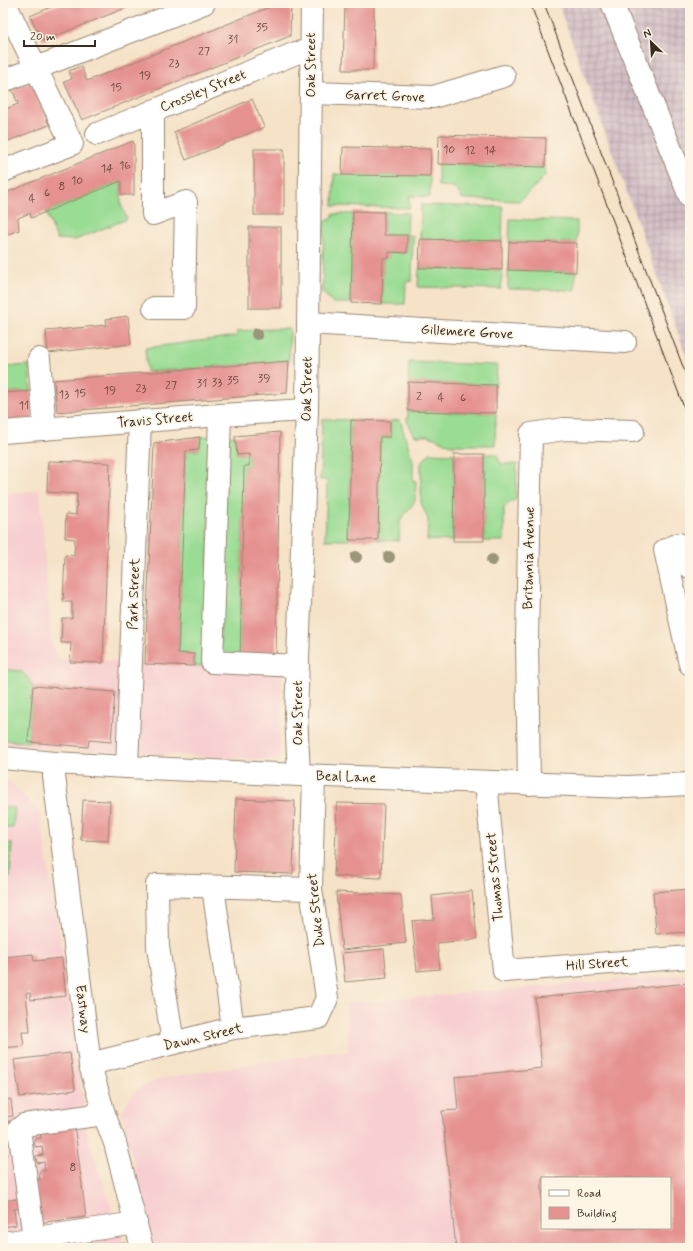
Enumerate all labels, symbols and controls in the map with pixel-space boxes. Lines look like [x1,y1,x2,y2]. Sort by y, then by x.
house number: 35 [256,20,268,36]
scale bar [24,22,95,48]
north arrow [631,22,671,62]
text: N [641,26,653,42]
text: 20 m [30,29,56,45]
house number: 31 [228,32,238,48]
street label: Oak Street [302,33,320,97]
house number: 27 [198,44,210,60]
house number: 23 [169,56,179,72]
street label: Crossley Street [157,66,249,116]
house number: 19 [139,68,151,84]
house number: 15 [110,80,122,96]
street label: Garret Grove [345,86,425,106]
house number: 10 [443,142,455,158]
house number: 12 [464,143,476,159]
house number: 14 [484,143,496,159]
house number: 16 [119,158,131,174]
house number: 14 [101,161,113,177]
house number: 10 [71,173,83,189]
house number: 8 [59,179,65,195]
house number: 6 [44,185,50,201]
house number: 4 [29,191,36,207]
street label: Gillemere Grove [420,321,514,343]
street label: Oak Street [297,356,317,422]
house number: 39 [258,371,270,387]
house number: 35 [227,373,239,389]
house number: 33 [212,375,222,391]
house number: 31 [197,376,207,392]
house number: 27 [165,378,177,394]
house number: 23 [136,381,146,397]
house number: 19 [104,383,116,399]
house number: 15 [74,386,86,402]
house number: 13 [59,387,69,403]
house number: 2 [416,389,422,405]
house number: 4 [438,390,445,406]
house number: 6 [460,390,466,406]
house number: 11 [19,398,29,414]
street label: Travis Street [116,408,194,432]
street label: Britannia Avenue [519,506,539,610]
street label: Park Street [124,557,144,630]
street label: Oak Street [289,681,307,745]
street label: Beal Lane [315,767,377,787]
street label: Thomas Street [482,831,508,922]
street label: Duke Street [303,872,329,948]
street label: Hill Street [565,953,630,975]
street label: Eastway [71,984,95,1034]
street label: Dawn Street [162,1019,245,1055]
house number: 8 [70,1160,76,1176]
legend [541,1177,671,1229]
text: Road [577,1186,601,1202]
text: Building [577,1206,617,1223]

